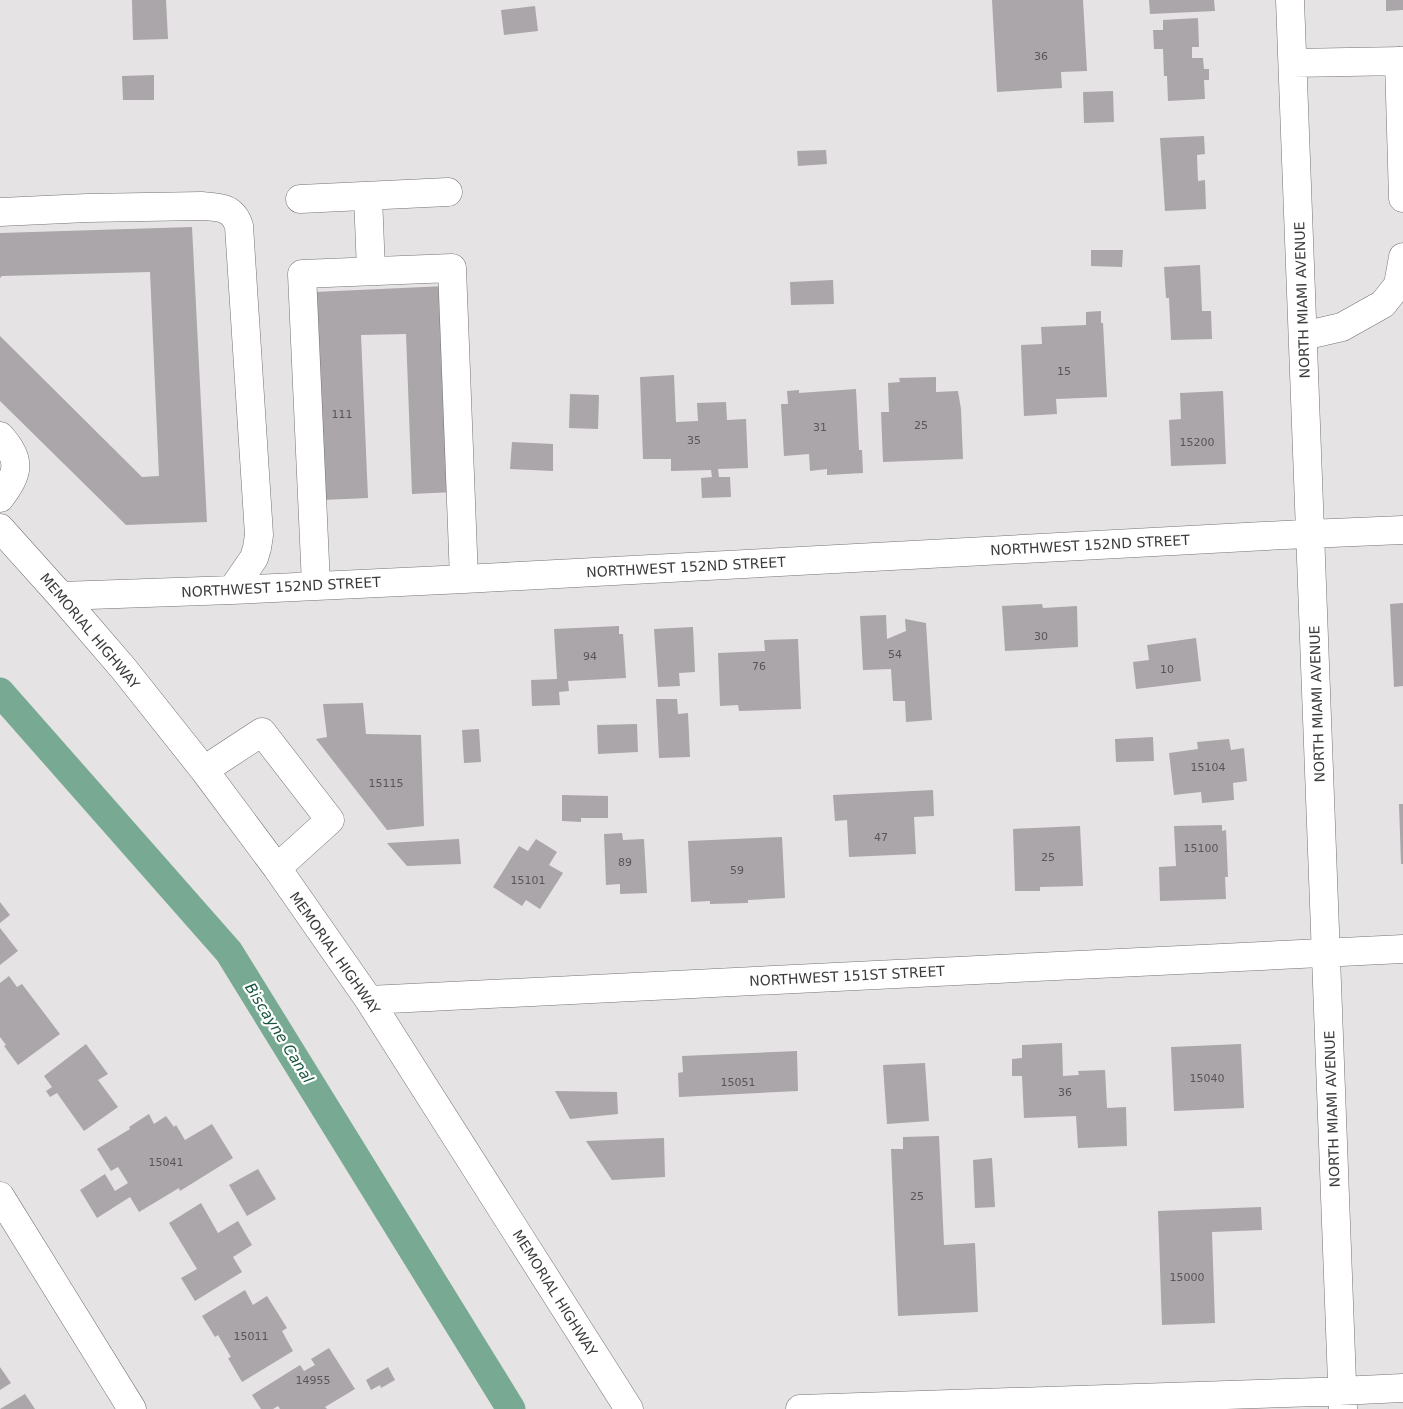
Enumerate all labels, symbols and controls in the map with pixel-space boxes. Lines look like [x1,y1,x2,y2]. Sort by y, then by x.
house number: 36 [1034,50,1048,63]
street label: NORTH MIAMI AVENUE [1291,221,1313,379]
house number: 15 [1057,365,1071,378]
house number: 111 [332,408,353,421]
house number: 25 [914,419,928,432]
house number: 31 [813,421,827,434]
house number: 35 [687,434,701,447]
house number: 15200 [1180,436,1215,449]
street label: NORTHWEST 152ND STREET [990,532,1191,558]
street label: NORTHWEST 152ND STREET [586,554,787,580]
street label: MEMORIAL HIGHWAY [37,570,143,692]
street label: NORTHWEST 152ND STREET [181,574,382,600]
street label: NORTH MIAMI AVENUE [1306,625,1328,783]
house number: 30 [1034,630,1048,643]
house number: 54 [888,648,902,661]
house number: 94 [583,650,597,663]
house number: 76 [752,660,766,673]
house number: 10 [1160,663,1174,676]
house number: 15104 [1191,761,1226,774]
house number: 15115 [369,777,404,790]
house number: 47 [874,831,888,844]
house number: 15100 [1184,842,1219,855]
house number: 25 [1041,851,1055,864]
house number: 89 [618,856,632,869]
house number: 59 [730,864,744,877]
house number: 15101 [511,874,546,887]
street label: MEMORIAL HIGHWAY [287,889,384,1018]
street label: NORTHWEST 151ST STREET [749,963,946,989]
water label: Biscayne Canal [241,980,317,1087]
street label: NORTH MIAMI AVENUE [1321,1030,1343,1188]
house number: 15040 [1190,1072,1225,1085]
house number: 15051 [721,1076,756,1089]
house number: 36 [1058,1086,1072,1099]
house number: 15041 [149,1156,184,1169]
house number: 25 [910,1190,924,1203]
street label: MEMORIAL HIGHWAY [510,1227,601,1359]
house number: 15000 [1170,1271,1205,1284]
house number: 15011 [234,1330,269,1343]
house number: 14955 [296,1374,331,1387]

